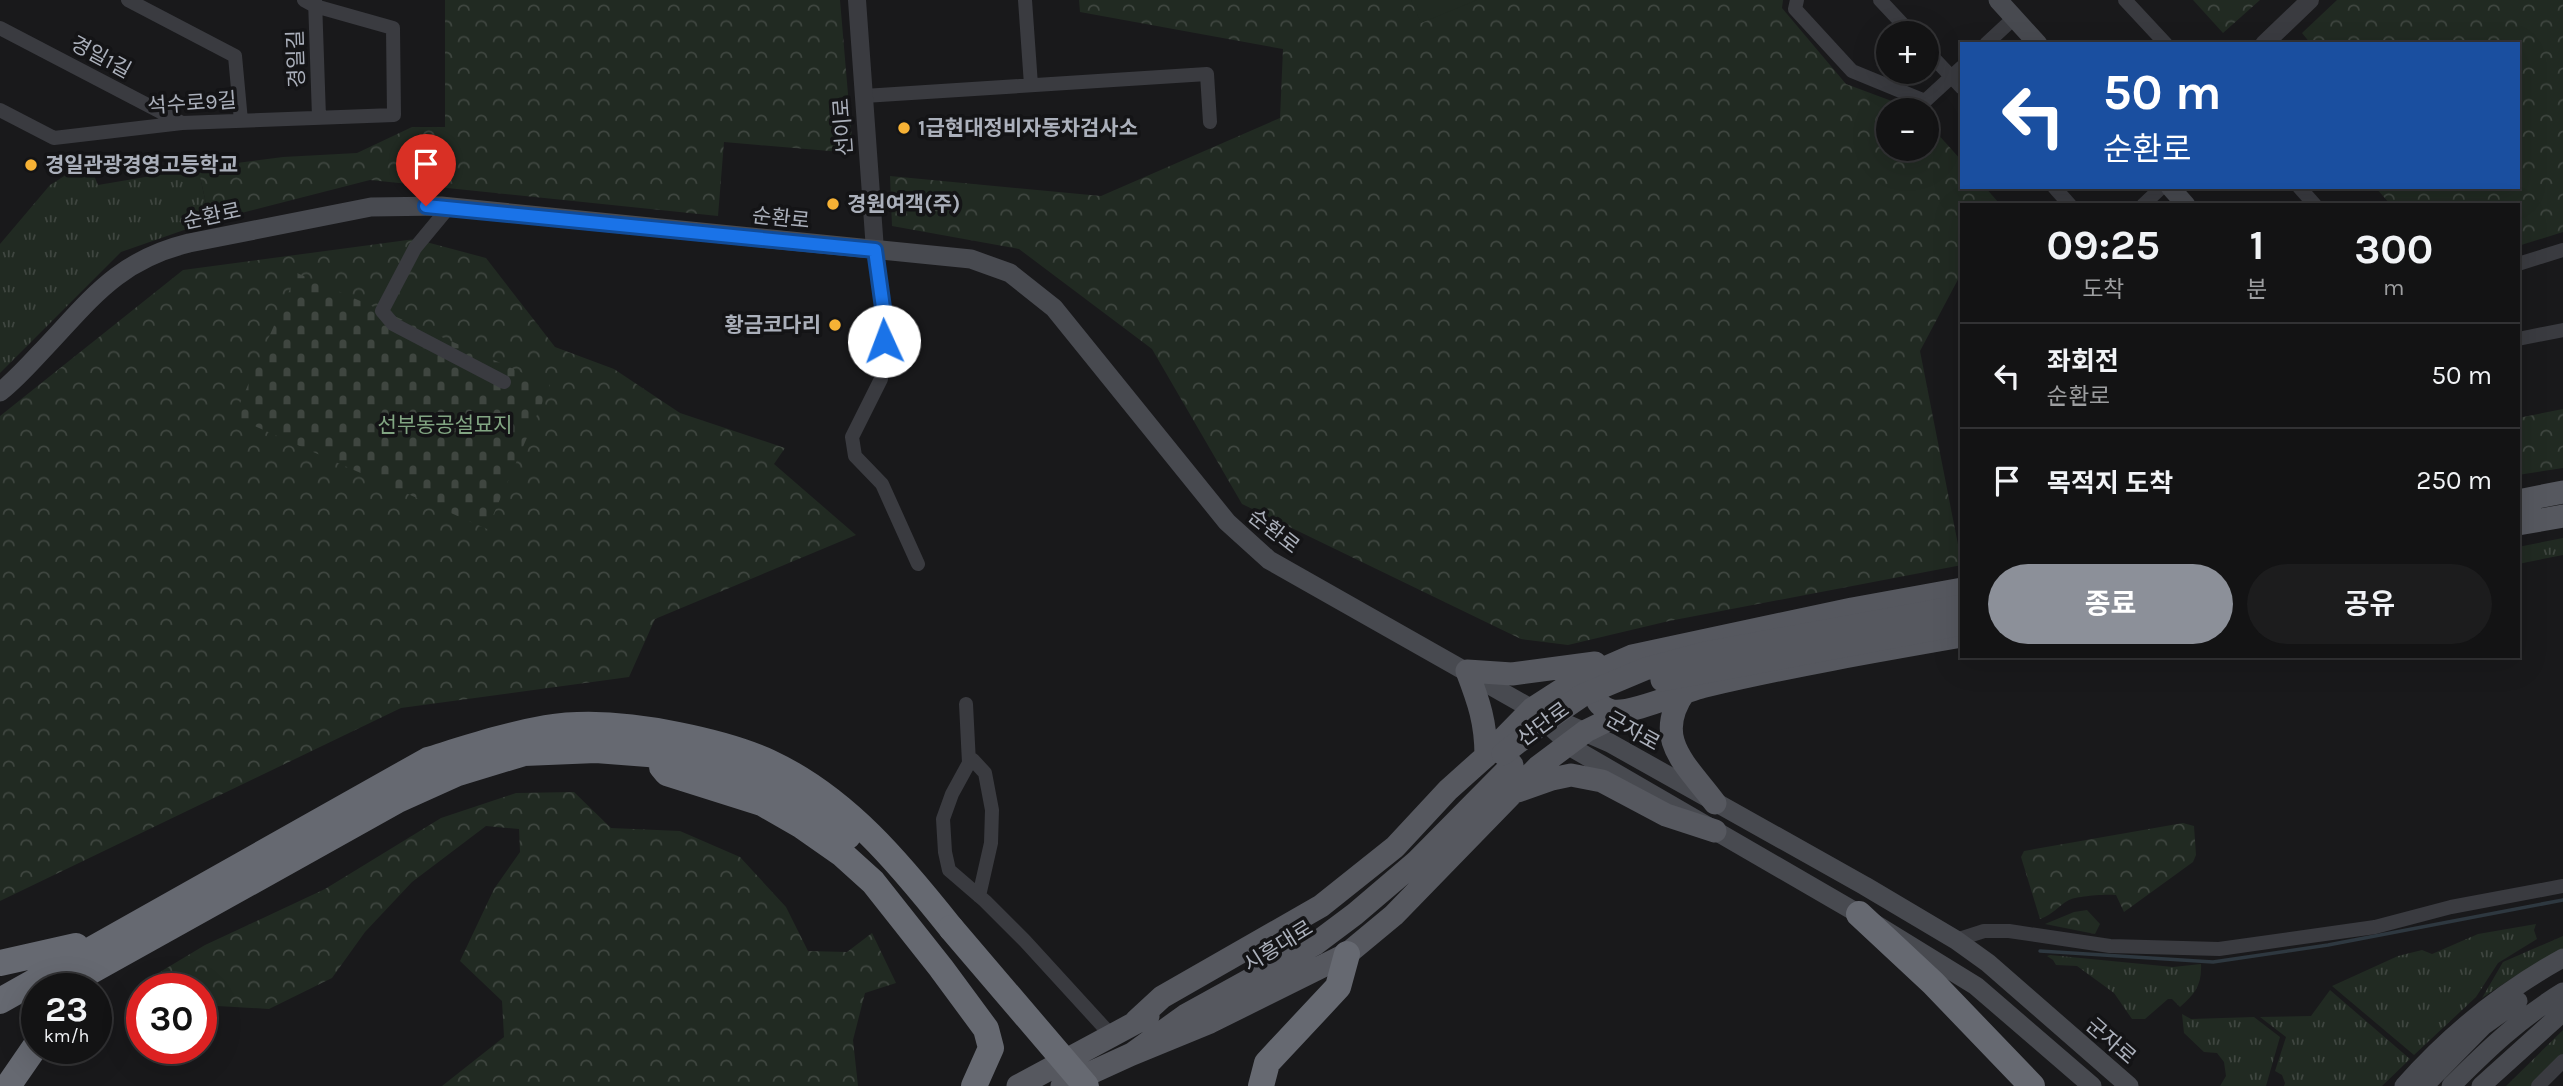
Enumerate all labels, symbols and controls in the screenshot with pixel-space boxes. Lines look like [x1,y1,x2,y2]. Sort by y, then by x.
map controls [1876,21,1939,161]
button: + [1876,21,1939,84]
street label: 경일길 [283,30,309,88]
street label: 경일1길 [67,31,135,83]
text: 50 m [2103,64,2221,121]
icon: left [1988,70,2079,161]
street label: 석수로9길 [147,88,237,118]
street label: 선이로 [829,97,857,157]
button: − [1876,98,1939,161]
place label: 1급현대정비자동차검사소 [918,116,1138,140]
marker: 1급현대정비자동차검사소 [896,120,912,136]
text: 순환로 [2103,131,2191,168]
pin [396,134,456,206]
icon: arrive [407,145,445,183]
place label: 경일관광경영고등학교 [45,153,238,177]
marker: 경일관광경영고등학교 [23,157,39,173]
place label: 경원여객(주) [847,192,960,216]
marker: 경원여객(주) [825,196,841,212]
street label: 순환로 [181,198,243,234]
street label: 순환로 [751,203,811,233]
text: 09:25 [2047,220,2160,270]
text: 1 [2250,220,2265,270]
text: 300 [2354,224,2433,274]
text: m [2383,274,2405,301]
text: 도착 [2082,276,2124,303]
text: 분 [2246,276,2268,303]
position arrow [847,304,921,378]
place label: 황금코다리 [724,313,821,337]
marker: 황금코다리 [827,317,843,333]
text: 좌회전 [2047,346,2119,377]
icon: left [1988,357,2026,395]
text: 50 m [2431,360,2492,391]
text: 순환로 [2047,383,2110,410]
park label: 선부동공설묘지 [377,413,513,437]
icon: arrive [1988,462,2026,500]
text: 250 m [2416,465,2492,496]
text: 목적지 도착 [2047,468,2173,499]
street label: 순환로 [1244,504,1304,558]
button: 종료 [1988,564,2233,644]
button: 공유 [2247,564,2492,644]
street label: 산단로 [1512,697,1574,751]
street label: 군자로 [1602,706,1664,756]
street label: 시흥대로 [1239,915,1317,977]
speed limit sign: 30 [126,973,217,1064]
text: 23 [45,989,88,1030]
street label: 군자로 [2081,1013,2141,1069]
text: km/h [44,1025,89,1047]

